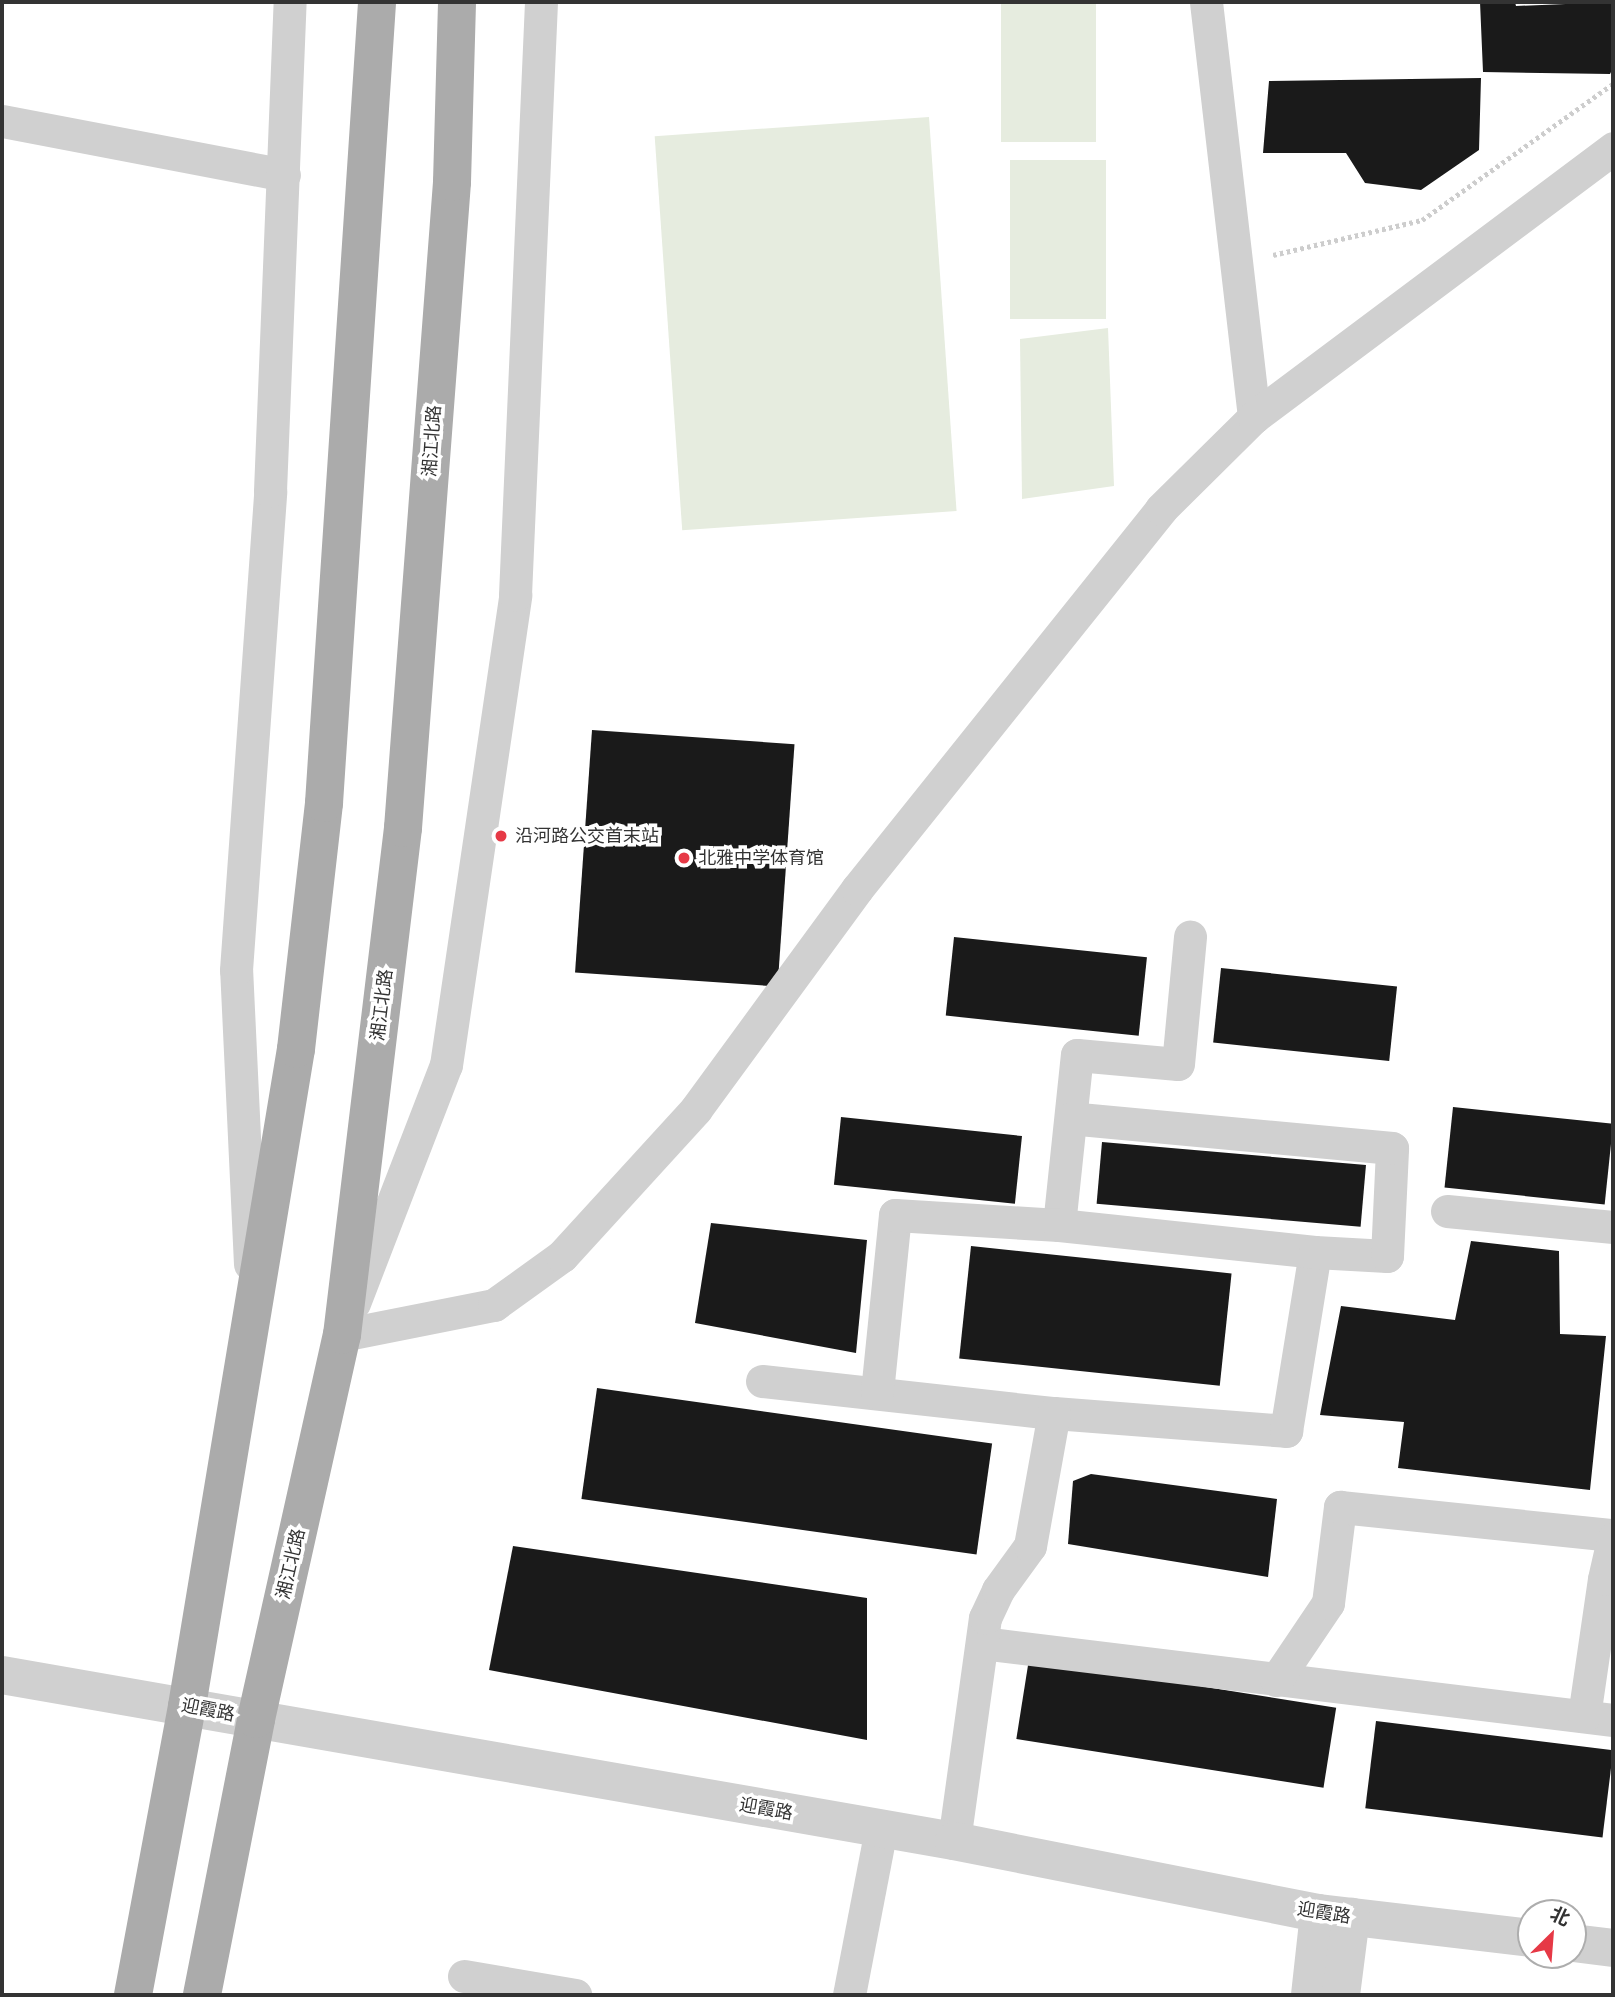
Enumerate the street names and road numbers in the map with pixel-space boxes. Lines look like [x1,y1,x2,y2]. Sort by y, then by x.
street label: 湘江北路 [419,404,445,478]
street label: 湘江北路 [367,968,397,1042]
street label: 湘江北路 [272,1526,310,1602]
street label: 迎霞路 [179,1694,237,1726]
street label: 迎霞路 [738,1794,794,1824]
street label: 迎霞路 [1296,1898,1352,1928]

